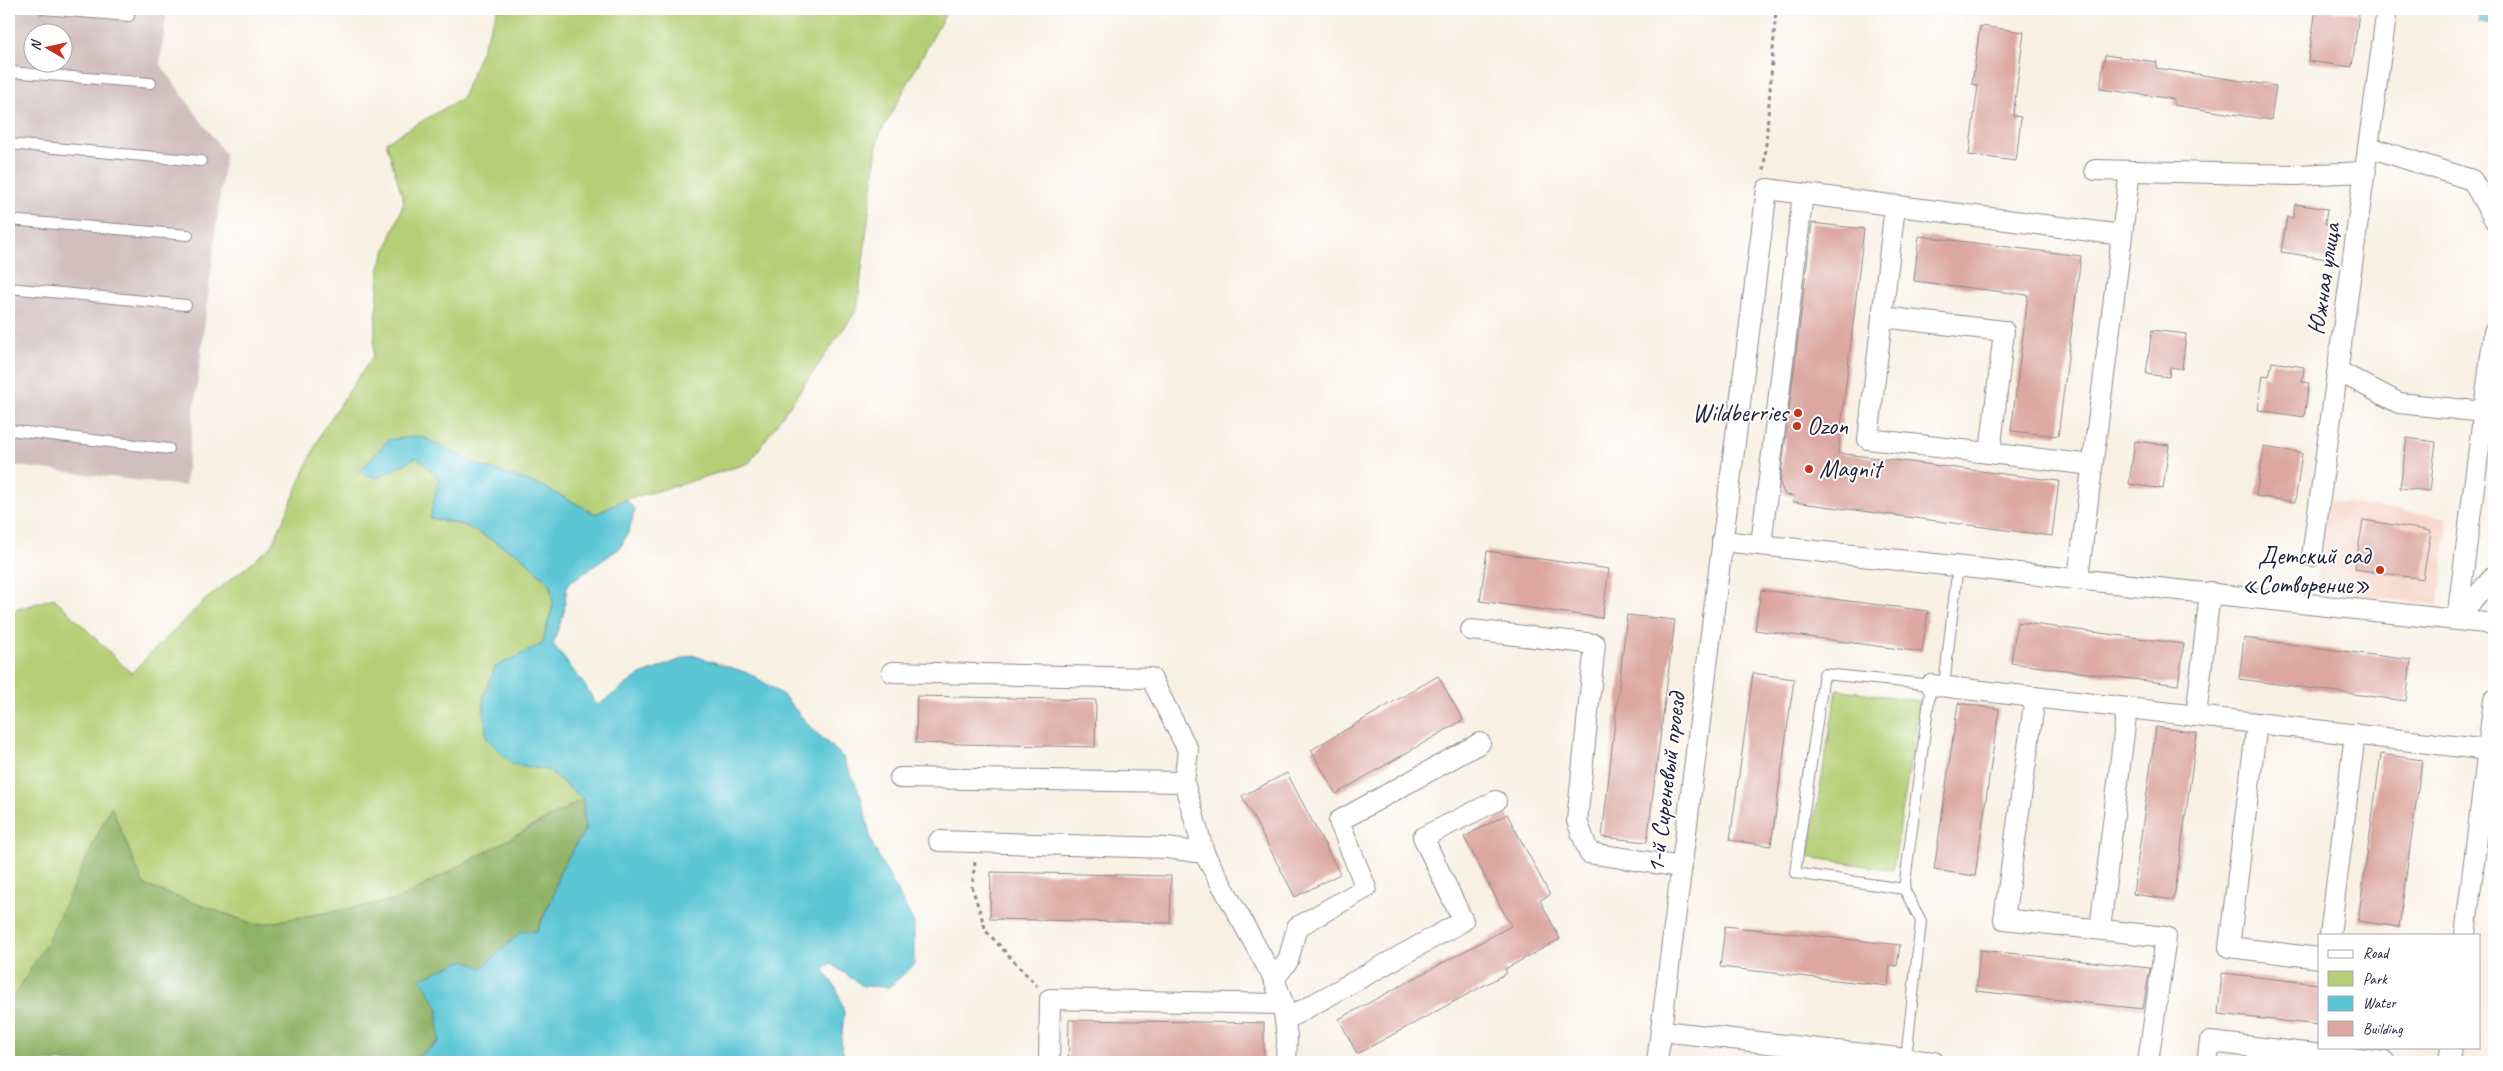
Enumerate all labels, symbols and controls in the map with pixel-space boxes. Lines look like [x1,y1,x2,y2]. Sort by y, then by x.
north arrow [22,22,72,72]
text: N [27,38,45,52]
street label: Южная улица [2300,219,2348,337]
place label: Wildberries [1692,397,1790,429]
marker: Wildberries [1792,407,1804,419]
place label: Ozon [1807,410,1849,442]
marker: Ozon [1791,420,1803,432]
place label: Magnit [1819,453,1885,485]
marker: Magnit [1803,463,1815,475]
place label: Детский сад «Сотворение» [2242,540,2372,601]
marker: Детский сад «Сотворение» [2374,564,2386,576]
street label: 1-й Сиреневый проезд [1639,689,1693,875]
legend [2318,934,2480,1048]
text: Road [2363,944,2390,963]
text: Park [2363,970,2388,989]
text: Water [2363,994,2397,1013]
text: Building [2363,1020,2403,1039]

